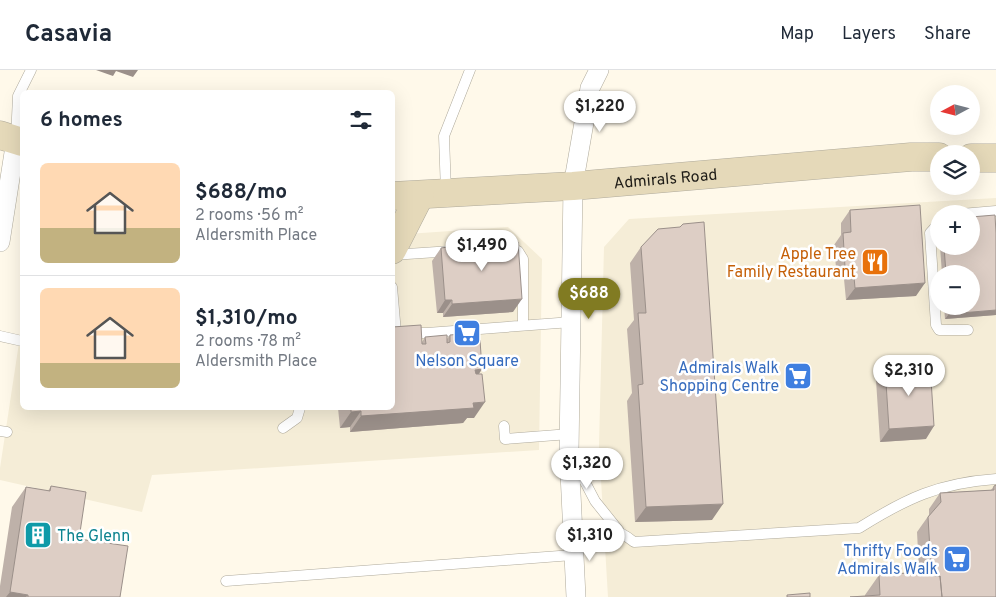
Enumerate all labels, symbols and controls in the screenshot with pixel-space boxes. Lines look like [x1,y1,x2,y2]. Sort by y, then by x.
text: Casavia [25,20,112,50]
text: Map [780,23,814,46]
text: Layers [842,23,896,46]
text: Share [924,23,971,46]
north arrow [930,85,980,135]
map controls [930,85,980,315]
pin: $1,220 [559,90,641,133]
text: $1,220 [575,97,625,117]
icon: filters [347,106,375,134]
text: 6 homes [40,107,123,134]
button: layers [930,145,980,195]
street label: Admirals Road [613,166,718,194]
text: $688/mo [195,179,287,206]
icon: home [80,183,140,243]
button: + [930,205,980,255]
text: 2 rooms · 56 m² [195,206,304,226]
text: Aldersmith Place [195,226,317,246]
pin: $1,490 [441,230,523,272]
text: $1,490 [457,236,507,256]
place label: Apple Tree Family Restaurant [727,245,856,283]
restaurant icon: Apple Tree Family Restaurant [860,247,890,277]
button: − [930,265,980,315]
pin: $688 [559,278,619,320]
text: $688 [569,284,609,304]
text: $1,310/mo [195,305,298,332]
icon: home [80,308,140,368]
supermarket icon: Nelson Square [452,318,482,348]
text: 2 rooms · 78 m² [195,332,301,352]
text: Aldersmith Place [195,352,317,372]
place label: Nelson Square [415,352,519,372]
pin: $2,310 [868,354,950,397]
place label: Admirals Walk Shopping Centre [659,359,779,397]
supermarket icon: Admirals Walk Shopping Centre [783,361,813,391]
text: $2,310 [884,361,934,381]
pin: $1,320 [546,448,628,490]
text: $1,320 [562,454,612,474]
building icon: The Glenn [23,520,53,550]
pin: $1,310 [549,520,631,562]
text: $1,310 [567,526,613,546]
place label: The Glenn [57,527,130,547]
place label: Thrifty Foods Admirals Walk [837,542,938,580]
supermarket icon: Thrifty Foods Admirals Walk [942,544,972,574]

